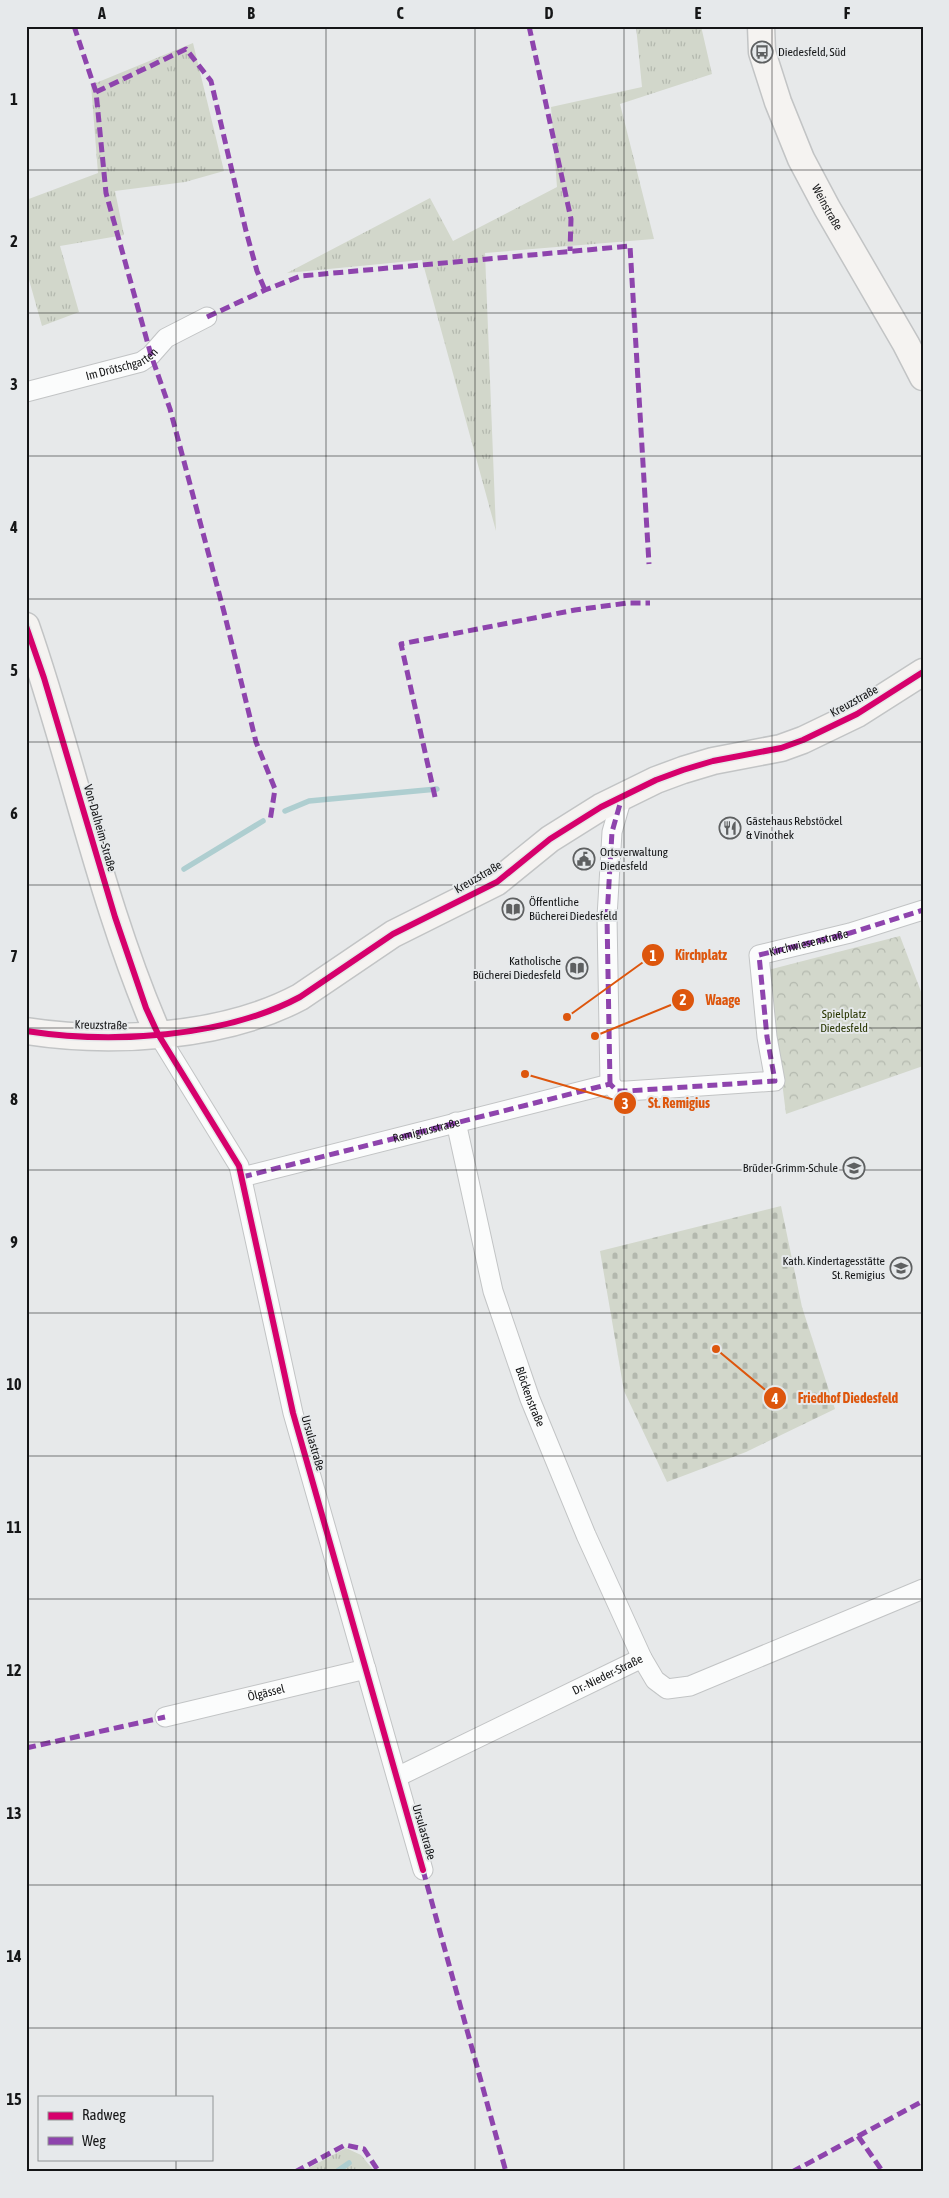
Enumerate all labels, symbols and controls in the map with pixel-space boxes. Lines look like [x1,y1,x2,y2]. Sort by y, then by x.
text: A [97,4,106,22]
text: B [247,4,255,22]
text: C [396,4,404,22]
text: D [545,4,554,22]
text: E [695,4,702,22]
text: F [844,4,851,22]
bus stop icon: Diedesfeld, Süd [750,40,774,64]
place label: Diedesfeld, Süd [778,45,846,59]
text: 1 [10,90,18,108]
street label: Weinstraße [809,182,845,233]
text: 2 [10,232,18,250]
street label: Im Drötschgarten [84,345,161,383]
text: 3 [10,375,18,393]
text: 4 [9,518,18,536]
text: 5 [10,661,18,679]
street label: Kreuzstraße [828,682,880,720]
street label: Von-Dalheim-Straße [81,783,119,873]
text: 6 [10,804,18,822]
place label: Gästehaus Rebstöckel & Vinothek [746,814,843,842]
restaurant icon: Gästehaus Rebstöckel & Vinothek [718,816,742,840]
place label: Ortsverwaltung Diedesfeld [600,845,669,873]
public building icon: Ortsverwaltung Diedesfeld [572,847,596,871]
street label: Kreuzstraße [452,858,504,896]
place label: Öffentliche Bücherei Diedesfeld [529,895,617,923]
library icon: Öffentliche Bücherei Diedesfeld [501,897,525,921]
street label: Kirchwiesenstraße [768,927,850,959]
callout: Kirchplatz [640,941,737,970]
text: 7 [10,947,18,965]
text: 1 [649,947,657,964]
text: Kirchplatz [675,947,727,963]
place label: Katholische Bücherei Diedesfeld [473,954,561,982]
library icon: Katholische Bücherei Diedesfeld [565,956,589,980]
callout: Waage [670,985,750,1014]
text: 2 [679,991,687,1008]
text: Waage [705,992,740,1008]
park label: Spielplatz Diedesfeld [820,1007,868,1035]
street label: Kreuzstraße [75,1018,127,1032]
callout: St. Remigius [613,1089,720,1118]
text: 8 [10,1090,18,1108]
text: 3 [621,1095,629,1112]
text: St. Remigius [648,1095,710,1111]
street label: Remigiusstraße [391,1115,461,1146]
school or university icon: Brüder-Grimm-Schule [842,1156,866,1180]
place label: Brüder-Grimm-Schule [743,1161,838,1175]
text: 9 [10,1233,18,1251]
place label: Kath. Kindertagesstätte St. Remigius [783,1254,885,1282]
school or university icon: Kath. Kindertagesstätte St. Remigius [889,1256,913,1280]
street label: Blöckenstraße [512,1365,548,1429]
text: 10 [6,1375,22,1393]
callout: Friedhof Diedesfeld [762,1384,908,1413]
text: 4 [770,1390,779,1407]
text: Friedhof Diedesfeld [798,1390,899,1406]
street label: Ursulastraße [298,1414,328,1472]
text: 11 [6,1518,22,1536]
street label: Dr.-Nieder-Straße [570,1652,645,1698]
text: 12 [6,1661,22,1679]
street label: Ölgässel [246,1681,287,1704]
street label: Ursulastraße [409,1803,439,1861]
text: 13 [6,1804,22,1822]
text: 14 [6,1947,22,1965]
text: 15 [6,2090,22,2108]
legend [38,2096,212,2160]
text: Radweg [82,2106,126,2123]
text: Weg [82,2132,106,2149]

